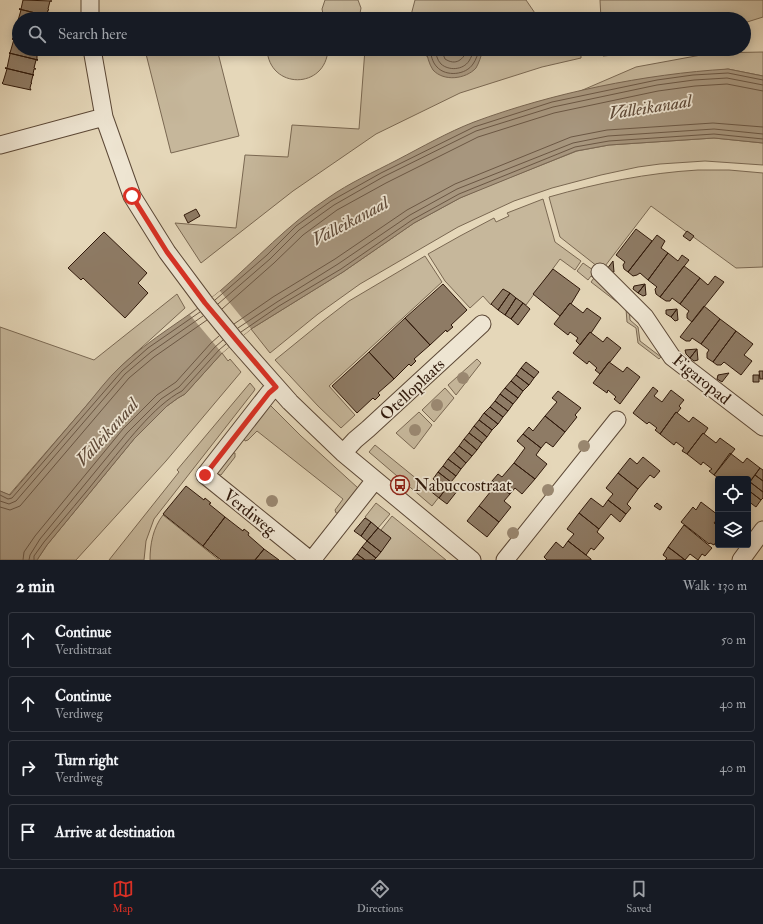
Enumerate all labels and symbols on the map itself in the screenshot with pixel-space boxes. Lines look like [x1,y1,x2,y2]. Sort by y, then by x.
water label: Valleikanaal [607,89,695,125]
route start [123,187,141,205]
water label: Valleikanaal [308,191,394,251]
street label: Figaropad [668,350,736,410]
street label: Otelloplaats [375,354,450,426]
water label: Valleikanaal [71,392,145,471]
route end [196,466,214,484]
bus stop icon: Nabuccostraat [389,474,411,496]
place label: Nabuccostraat [414,475,512,496]
street label: Verdiweg [219,485,281,541]

